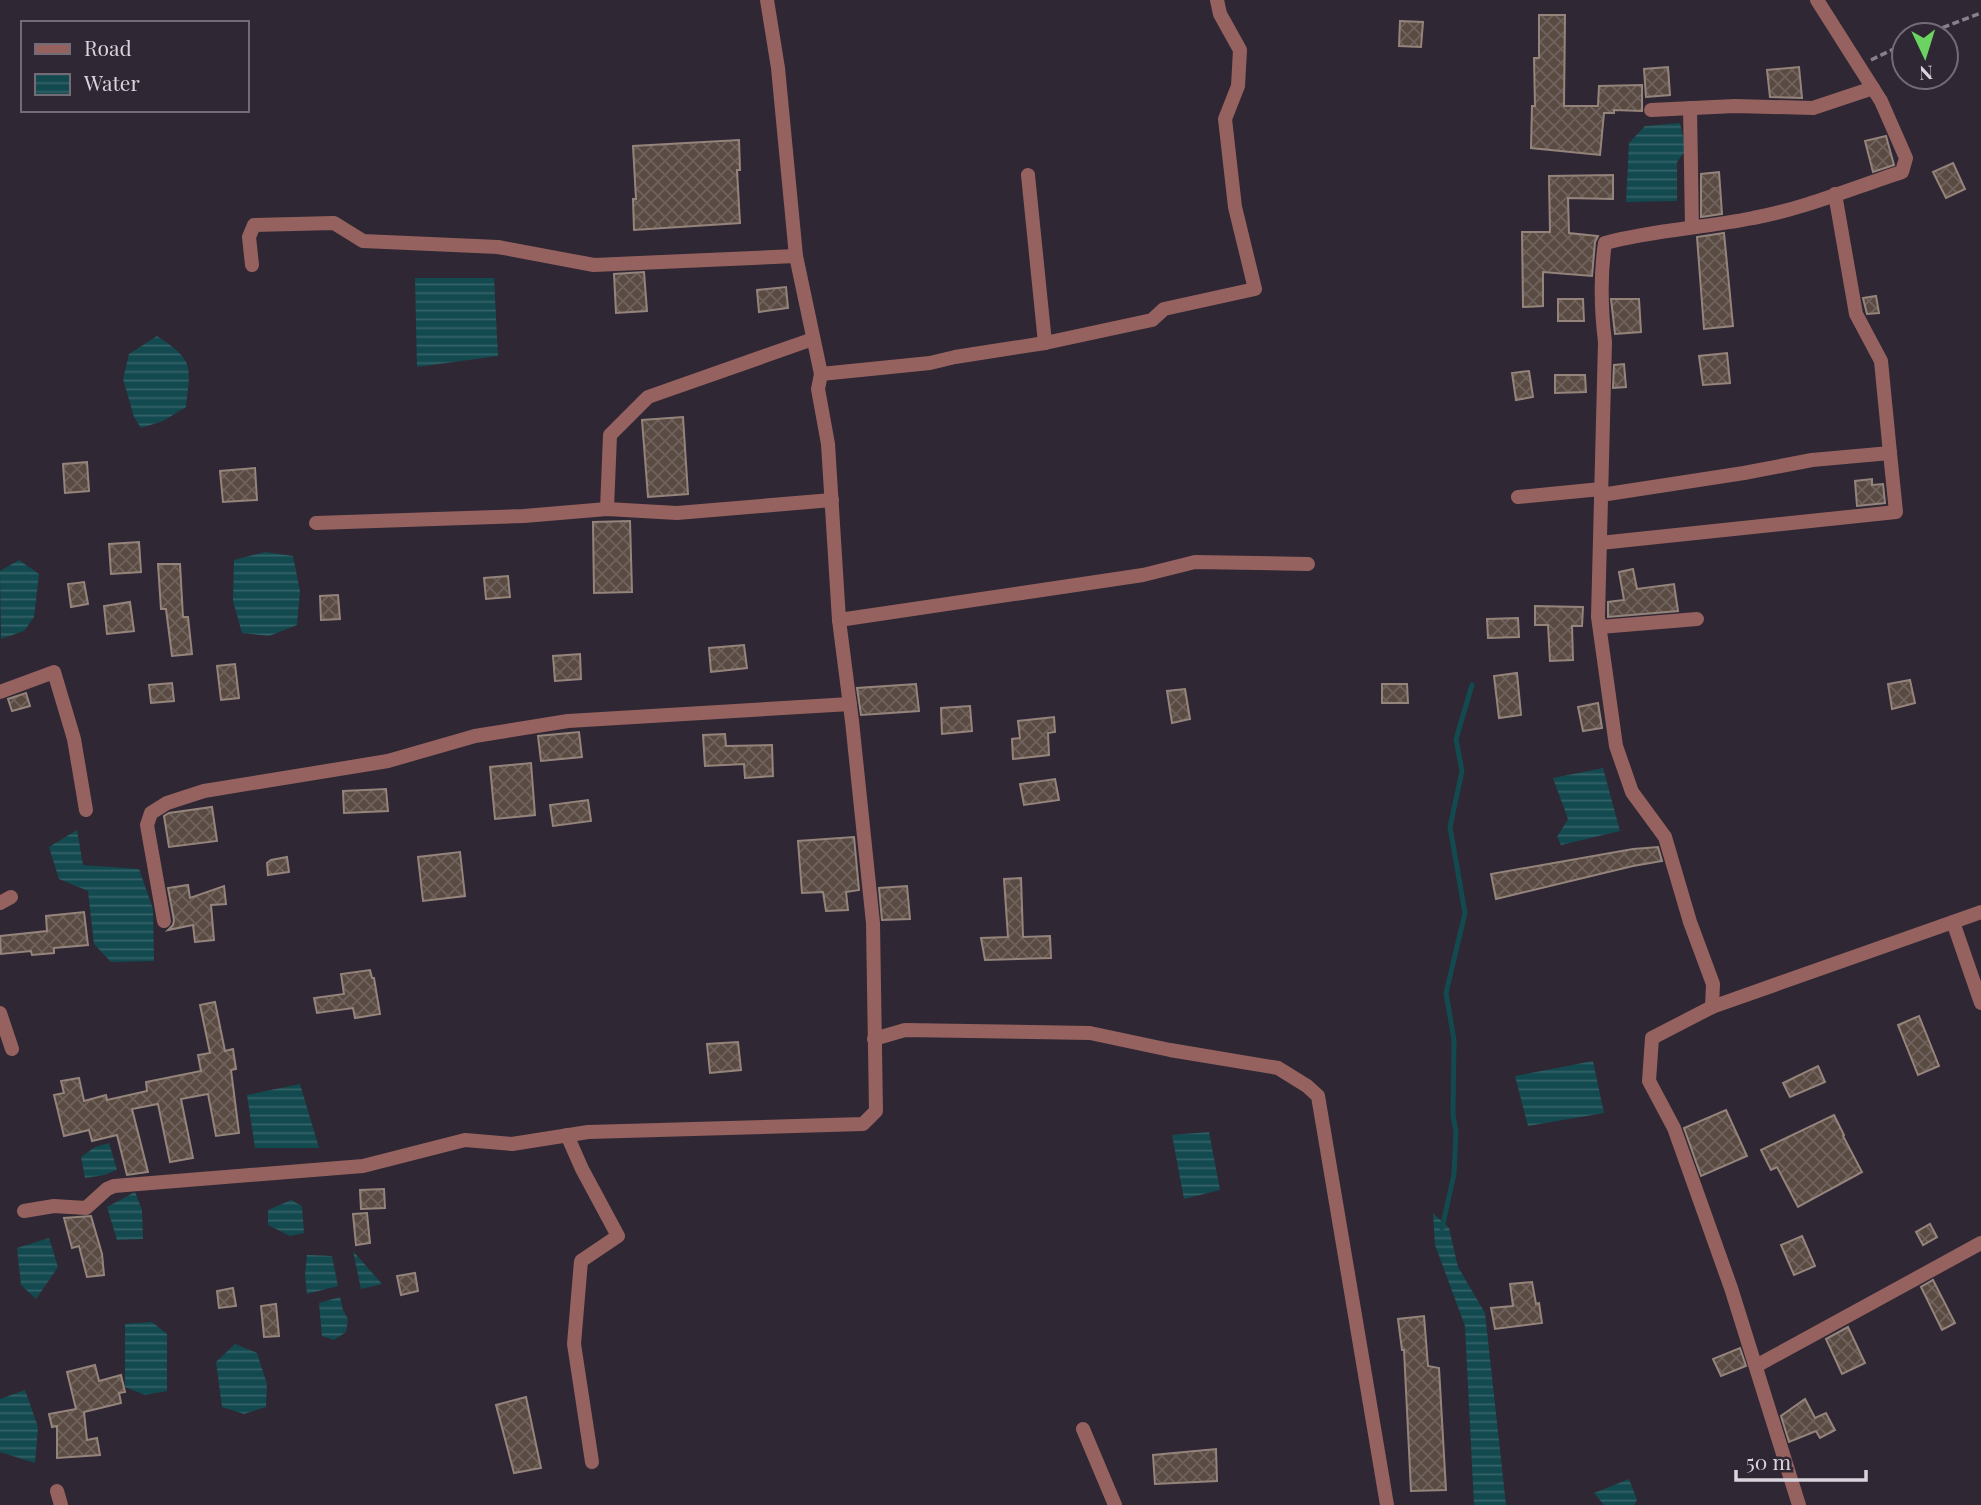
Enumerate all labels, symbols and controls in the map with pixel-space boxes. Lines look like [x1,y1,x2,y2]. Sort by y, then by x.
legend [21,21,248,112]
north arrow [1890,21,1960,91]
text: Road [84,33,132,61]
text: N [1918,61,1934,87]
text: Water [83,68,140,96]
scale bar [1736,1438,1866,1482]
text: 50 m [1746,1447,1792,1475]

